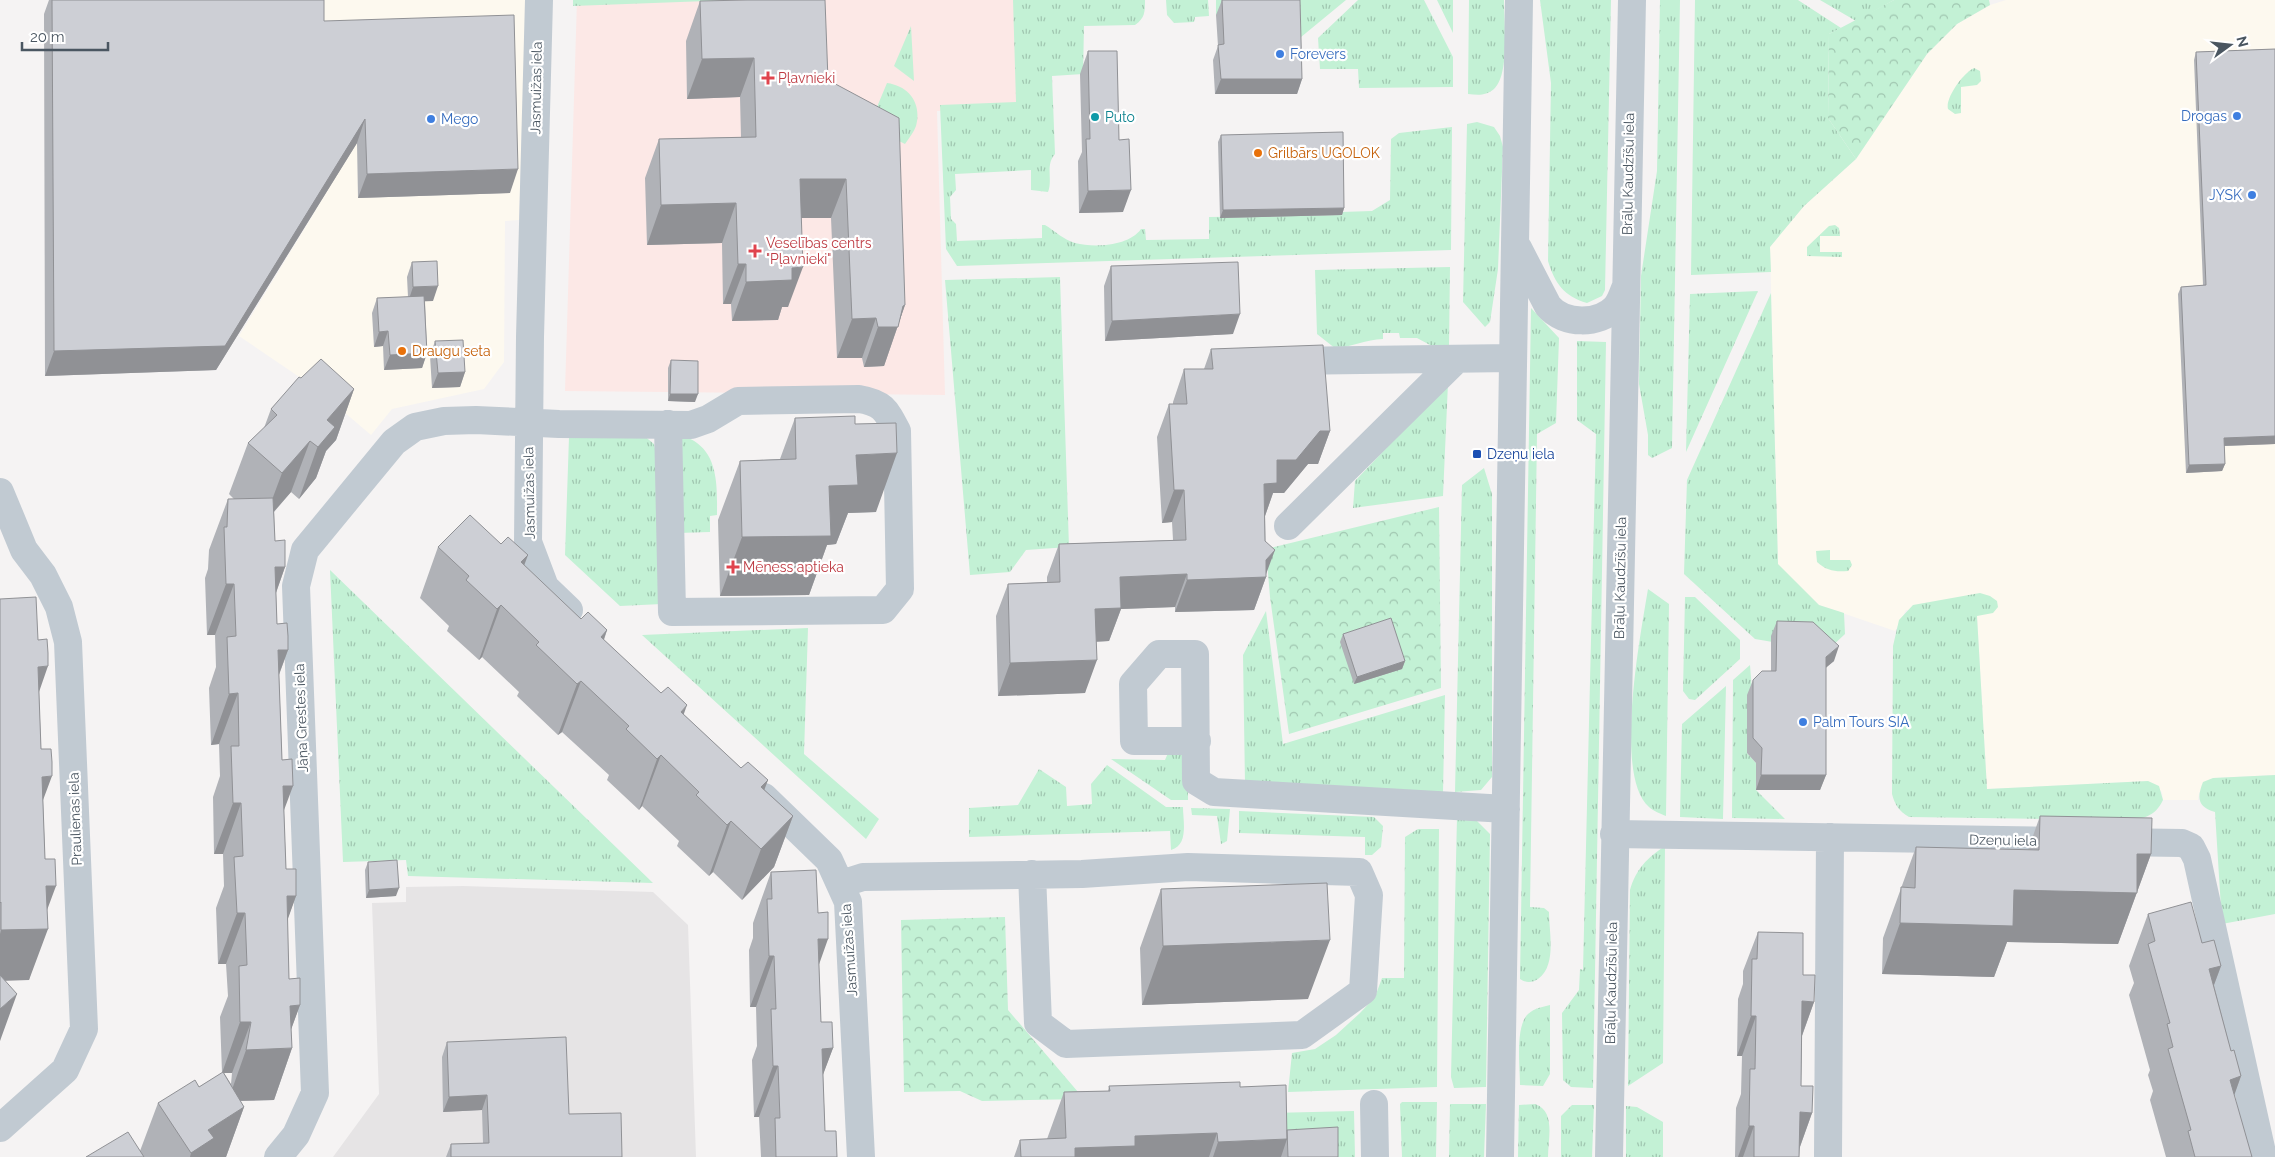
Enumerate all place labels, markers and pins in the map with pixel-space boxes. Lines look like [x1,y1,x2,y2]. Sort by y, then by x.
place label: Forevers [1290,46,1346,62]
marker: Forevers [1274,48,1286,60]
place label: Pļavnieki [778,70,835,86]
marker: Pļavnieki [762,72,774,84]
place label: Drogas [2181,108,2227,124]
place label: Puto [1105,109,1135,125]
marker: Drogas [2231,110,2243,122]
place label: Mego [441,111,478,127]
marker: Puto [1089,111,1101,123]
marker: Mego [425,113,437,125]
place label: Grilbārs UGOLOK [1268,145,1380,161]
marker: Grilbārs UGOLOK [1252,147,1264,159]
place label: JYSK [2209,187,2242,203]
marker: JYSK [2246,189,2258,201]
place label: Veselības centrs "Pļavnieki" [766,235,872,267]
marker: Veselības centrs "Pļavnieki" [748,244,762,258]
place label: Draugu seta [412,343,491,359]
marker: Draugu seta [396,345,408,357]
place label: Dzeņu iela [1487,446,1555,462]
marker: Dzeņu iela [1471,448,1483,460]
place label: Mēness aptieka [743,559,844,575]
marker: Mēness aptieka [727,561,739,573]
place label: Palm Tours SIA [1813,714,1910,730]
marker: Palm Tours SIA [1797,716,1809,728]

